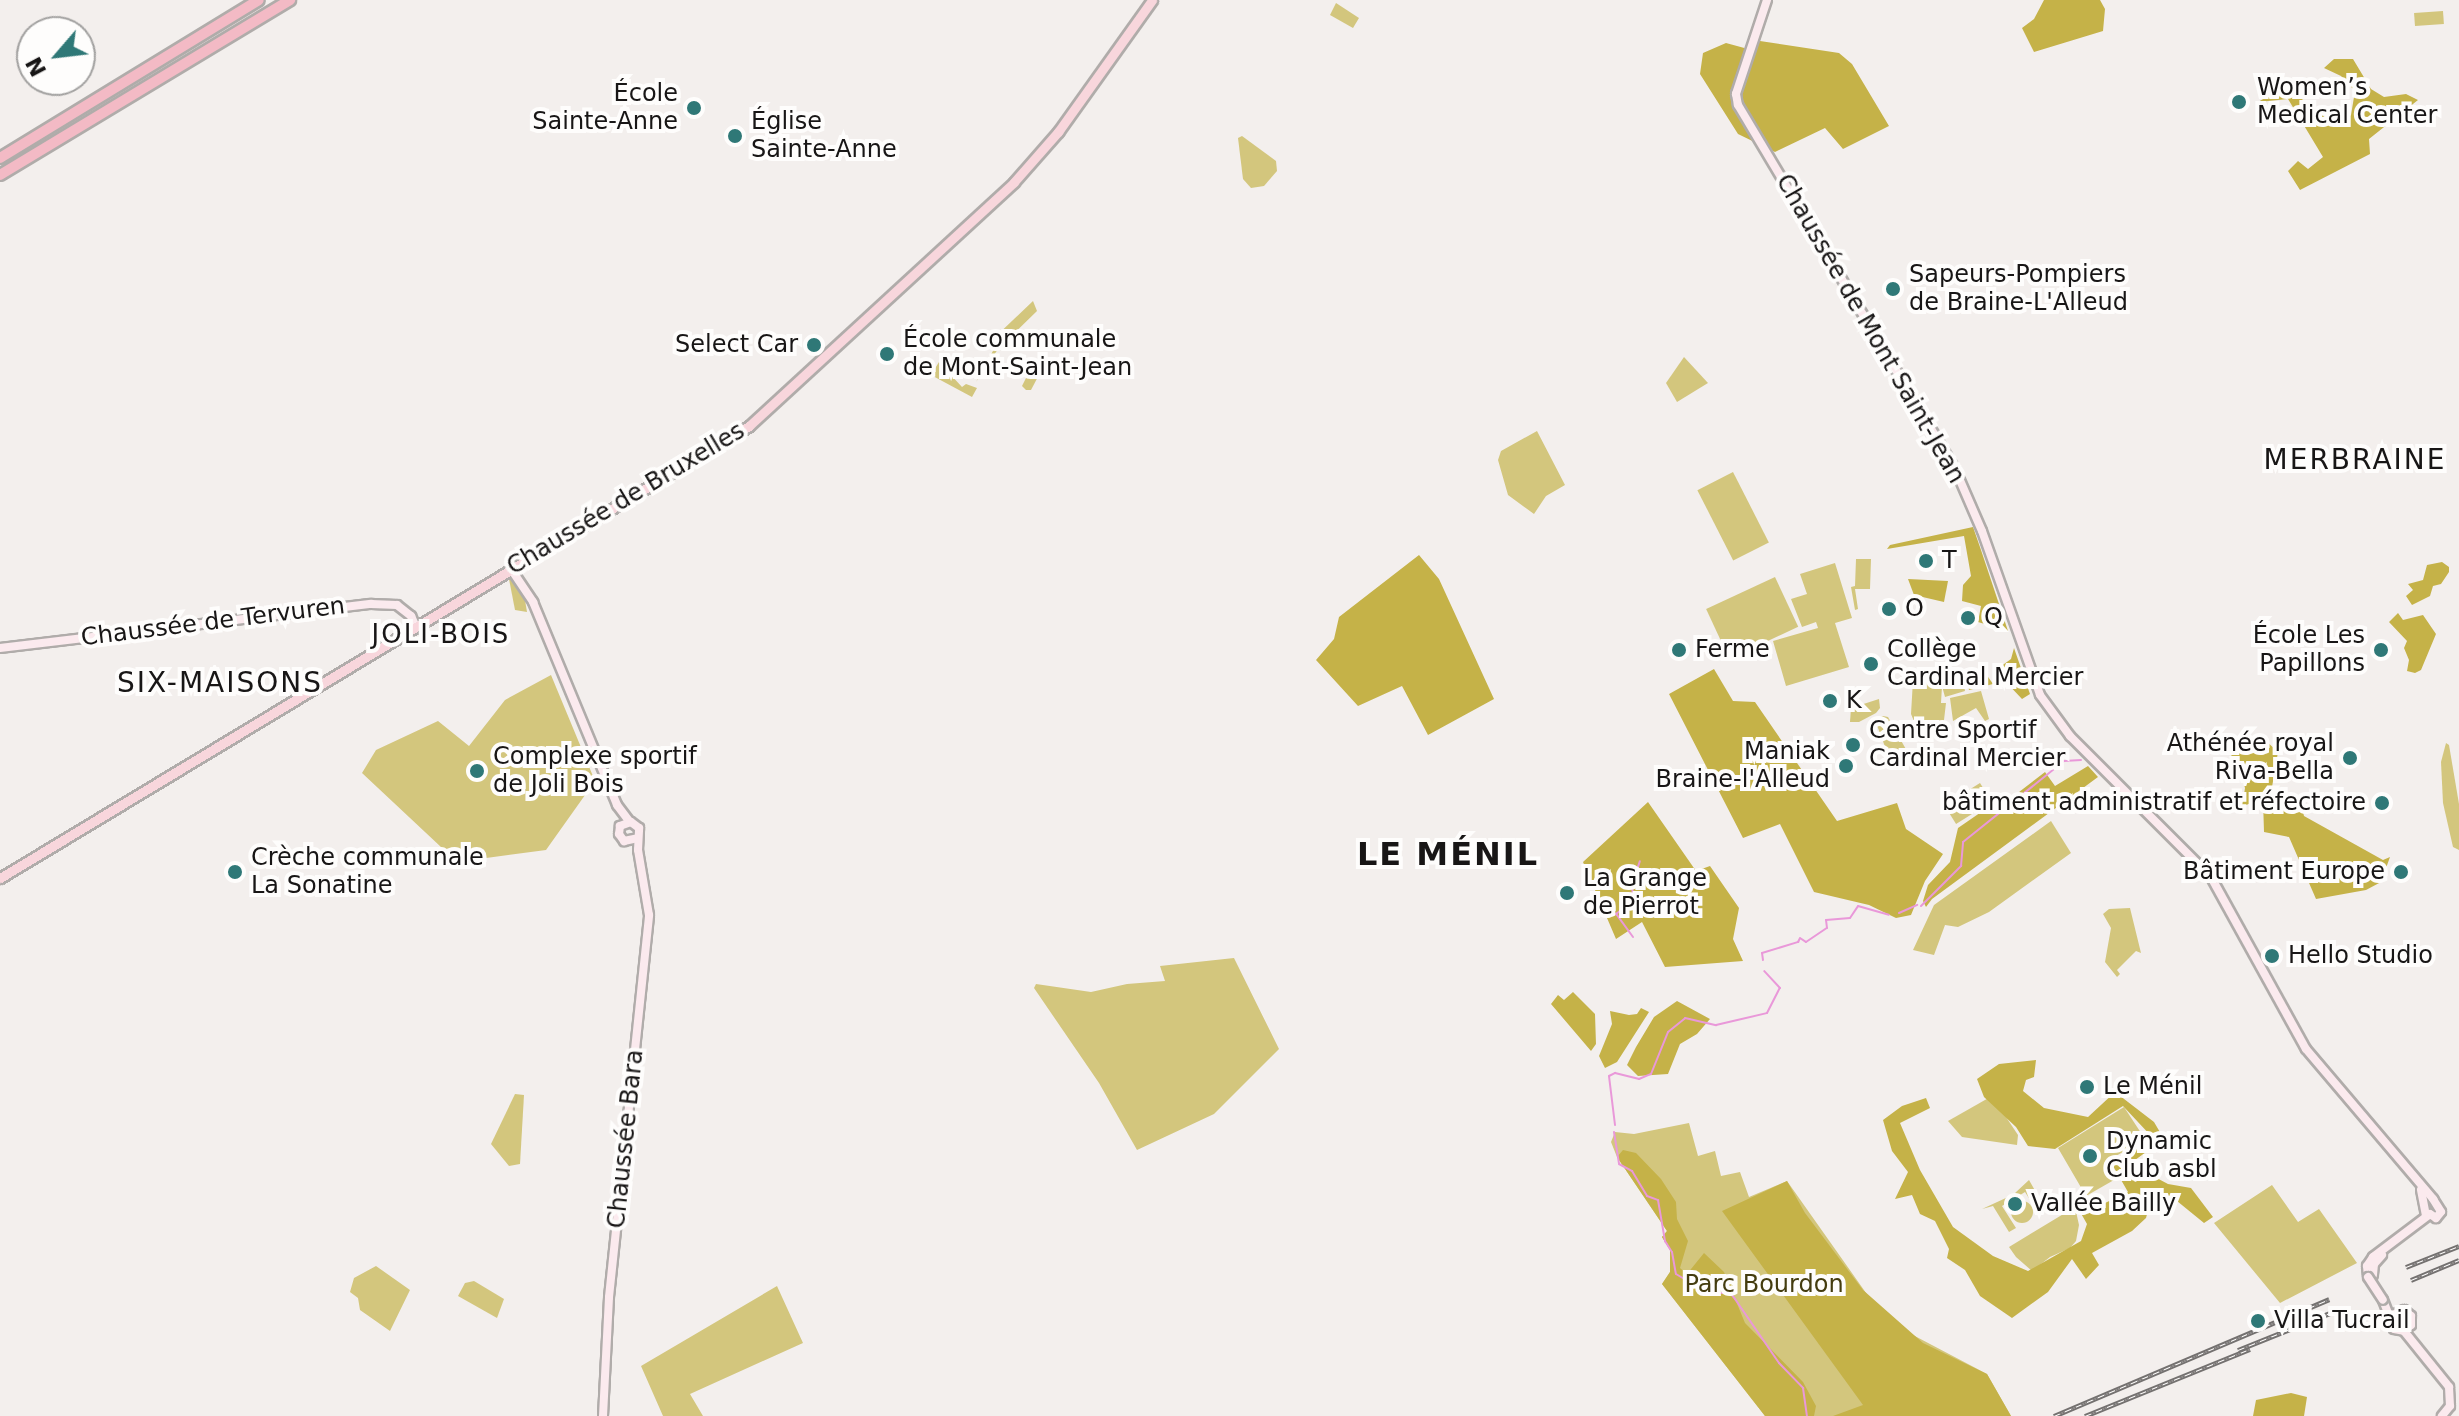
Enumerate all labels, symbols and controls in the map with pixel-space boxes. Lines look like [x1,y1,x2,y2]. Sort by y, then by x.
north arrow [16,16,96,96]
text: N [21,53,51,81]
place label: Women’s Medical Center [2257,74,2437,130]
place label: École Sainte-Anne [532,80,678,136]
marker: Women’s Medical Center [2228,91,2250,113]
marker: École Sainte-Anne [685,99,703,117]
place label: Église Sainte-Anne [751,108,897,164]
marker: Église Sainte-Anne [726,127,744,145]
street label: Chaussée de Mont Saint-Jean [1769,169,1971,489]
place label: Sapeurs-Pompiers de Braine-L'Alleud [1909,261,2128,317]
marker: Sapeurs-Pompiers de Braine-L'Alleud [1884,280,1902,298]
place label: École communale de Mont-Saint-Jean [903,326,1132,382]
place label: Select Car [675,331,798,359]
marker: Select Car [805,336,823,354]
marker: École communale de Mont-Saint-Jean [878,345,896,363]
street label: Chaussée de Bruxelles [502,417,750,581]
district label: MERBRAINE [2264,443,2446,477]
place label: T [1942,547,1957,575]
marker: T [1917,552,1935,570]
street label: Chaussée de Tervuren [79,592,347,652]
place label: O [1905,595,1924,623]
marker: O [1880,600,1898,618]
place label: Q [1984,604,2003,632]
marker: Q [1959,609,1977,627]
district label: JOLI-BOIS [372,619,510,651]
place label: École Les Papillons [2253,622,2365,678]
place label: Ferme [1695,636,1770,664]
place label: Collège Cardinal Mercier [1887,636,2083,692]
marker: Ferme [1670,641,1688,659]
marker: École Les Papillons [2372,641,2390,659]
marker: Collège Cardinal Mercier [1862,655,1880,673]
district label: SIX-MAISONS [117,666,323,700]
place label: K [1846,687,1862,715]
marker: K [1821,692,1839,710]
place label: Centre Sportif Cardinal Mercier [1869,717,2065,773]
place label: Athénée royal Riva-Bella [2167,730,2334,786]
marker: Centre Sportif Cardinal Mercier [1844,736,1862,754]
place label: Maniak Braine-l'Alleud [1655,738,1830,794]
place label: Complexe sportif de Joli Bois [493,743,697,799]
marker: Athénée royal Riva-Bella [2341,749,2359,767]
marker: Maniak Braine-l'Alleud [1837,757,1855,775]
marker: Complexe sportif de Joli Bois [468,762,486,780]
place label: bâtiment administratif et réfectoire [1942,789,2366,817]
marker: bâtiment administratif et réfectoire [2373,794,2391,812]
district label: LE MÉNIL [1357,835,1539,873]
place label: Crèche communale La Sonatine [251,844,484,900]
place label: Bâtiment Europe [2183,858,2385,886]
marker: Crèche communale La Sonatine [226,863,244,881]
marker: Bâtiment Europe [2392,863,2410,881]
place label: La Grange de Pierrot [1583,865,1707,921]
marker: La Grange de Pierrot [1558,884,1576,902]
place label: Hello Studio [2288,942,2433,970]
marker: Hello Studio [2263,947,2281,965]
street label: Chaussée Bara [602,1048,650,1230]
place label: Le Ménil [2103,1073,2202,1101]
marker: Le Ménil [2078,1078,2096,1096]
place label: Dynamic Club asbl [2106,1128,2217,1184]
marker: Dynamic Club asbl [2081,1147,2099,1165]
place label: Vallée Bailly [2031,1190,2176,1218]
marker: Vallée Bailly [2006,1195,2024,1213]
park label: Parc Bourdon [1684,1271,1844,1299]
place label: Villa Tucrail [2274,1307,2410,1335]
marker: Villa Tucrail [2249,1312,2267,1330]

